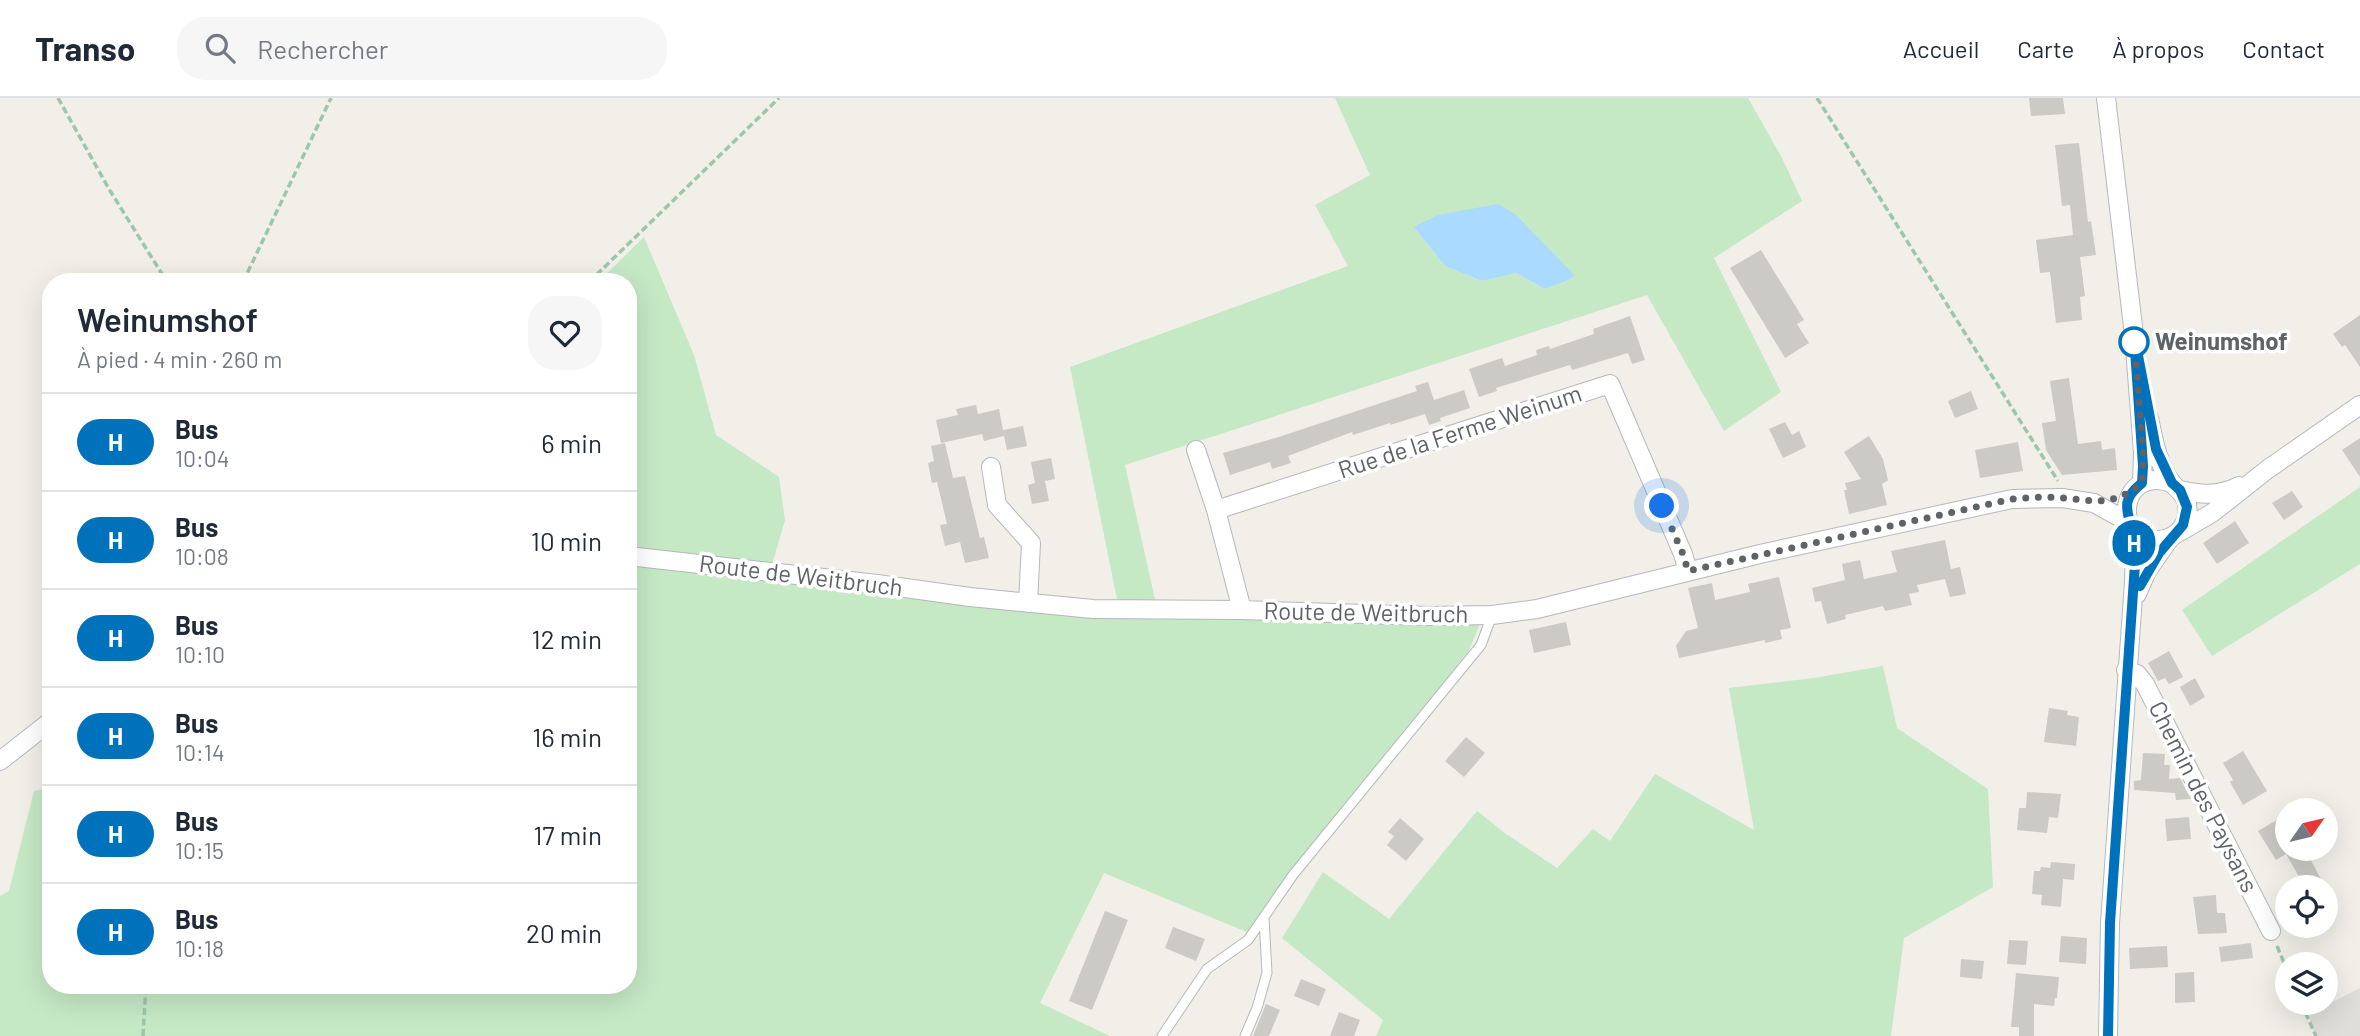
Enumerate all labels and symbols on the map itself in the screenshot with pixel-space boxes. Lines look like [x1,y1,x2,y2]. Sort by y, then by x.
place label: Weinumshof [2155,326,2287,355]
marker: Weinumshof [2119,327,2149,357]
street label: Rue de la Ferme Weinum [1334,377,1585,484]
your location [1644,488,1679,523]
line badge: H [2111,520,2157,566]
street label: Route de Weitbruch [698,548,905,601]
street label: Route de Weitbruch [1263,595,1469,628]
street label: Chemin des Paysans [2144,696,2265,897]
north arrow [2275,798,2338,861]

